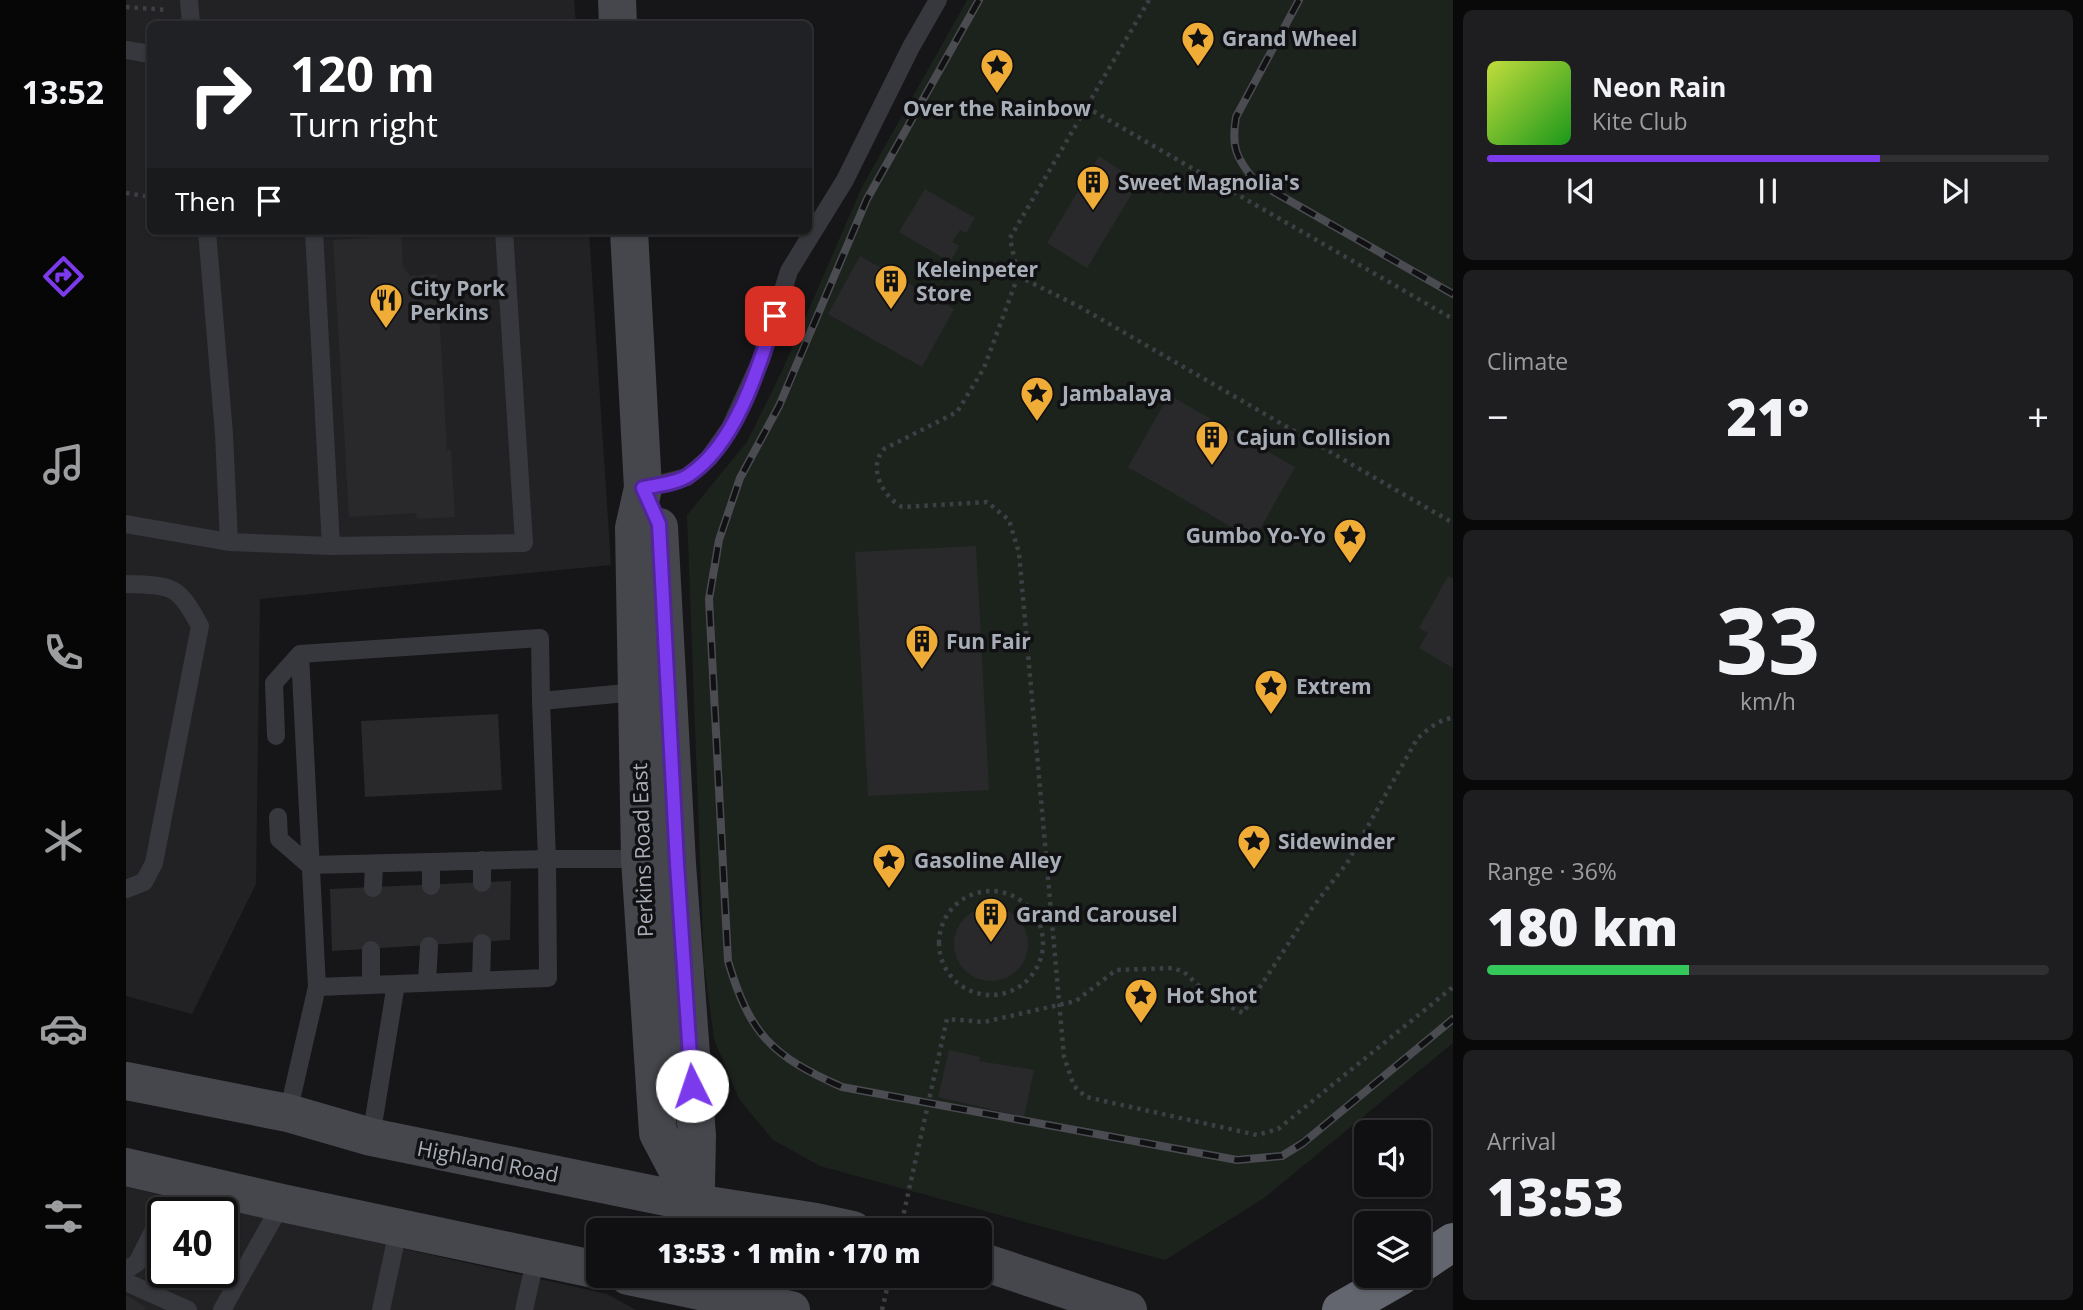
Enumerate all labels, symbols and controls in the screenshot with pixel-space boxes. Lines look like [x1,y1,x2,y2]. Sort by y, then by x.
place icon: Grand Wheel [1179,19,1217,68]
place label: Grand Wheel [1222,24,1357,52]
text: 120 m [290,40,435,106]
place icon: Over the Rainbow [978,46,1016,95]
icon: right [175,49,266,140]
text: Neon Rain [1592,69,1726,105]
text: 13:52 [22,70,104,113]
place label: Over the Rainbow [903,94,1091,122]
text: Turn right [290,103,438,146]
text: Kite Club [1592,105,1687,137]
building icon: Sweet Magnolia's [1074,163,1112,212]
place label: Sweet Magnolia's [1118,168,1300,196]
icon: previous [1562,172,1600,210]
icon: pause [1749,172,1787,210]
icon: next [1936,172,1974,210]
icon: arrive [250,182,288,220]
text: Then [175,183,236,219]
icon: directions [39,252,88,301]
place label: Keleinpeter Store [916,255,1039,307]
building icon: Keleinpeter Store [872,262,910,311]
place label: City Pork Perkins [410,274,506,326]
restaurant icon: City Pork Perkins [367,281,405,330]
pin [745,286,805,346]
icon: arrive [756,297,794,335]
text: Climate [1487,345,1568,377]
place icon: Jambalaya [1018,374,1056,423]
place label: Jambalaya [1060,379,1172,407]
text: 21° [1727,380,1809,451]
text: − [1487,390,1509,442]
text: + [2027,390,2049,442]
building icon: Cajun Collision [1193,418,1231,467]
place label: Cajun Collision [1236,423,1391,451]
icon: music [39,440,88,489]
place icon: Gumbo Yo-Yo [1331,516,1369,565]
place label: Gumbo Yo-Yo [1186,521,1326,549]
text: 33 [1716,577,1820,701]
building icon: Fun Fair [903,622,941,671]
place label: Fun Fair [946,627,1031,655]
icon: phone [39,628,88,677]
place icon: Extrem [1252,667,1290,716]
place label: Extrem [1296,672,1372,700]
text: km/h [1740,685,1796,717]
street label: Perkins Road East [625,763,659,937]
icon: climate [39,816,88,865]
place icon: Sidewinder [1235,822,1273,871]
place label: Sidewinder [1278,827,1396,855]
place icon: Gasoline Alley [870,841,908,890]
place label: Gasoline Alley [914,846,1062,874]
text: Range · 36% [1487,855,1617,887]
text: 180 km [1487,890,1678,961]
building icon: Grand Carousel [972,895,1010,944]
place label: Grand Carousel [1016,900,1178,928]
place icon: Hot Shot [1122,976,1160,1025]
place label: Hot Shot [1166,981,1257,1009]
icon: car [39,1004,88,1053]
position arrow [655,1049,729,1123]
map controls [1354,1120,1431,1288]
button: sound [1354,1120,1431,1197]
text: Arrival [1487,1125,1556,1157]
street label: Highland Road [415,1134,561,1188]
text: 13:53 [1487,1160,1624,1231]
icon: filters [39,1192,88,1241]
speed limit sign: 40 [147,1197,238,1288]
button: layers [1354,1211,1431,1288]
text: 13:53 · 1 min · 170 m [658,1235,920,1271]

